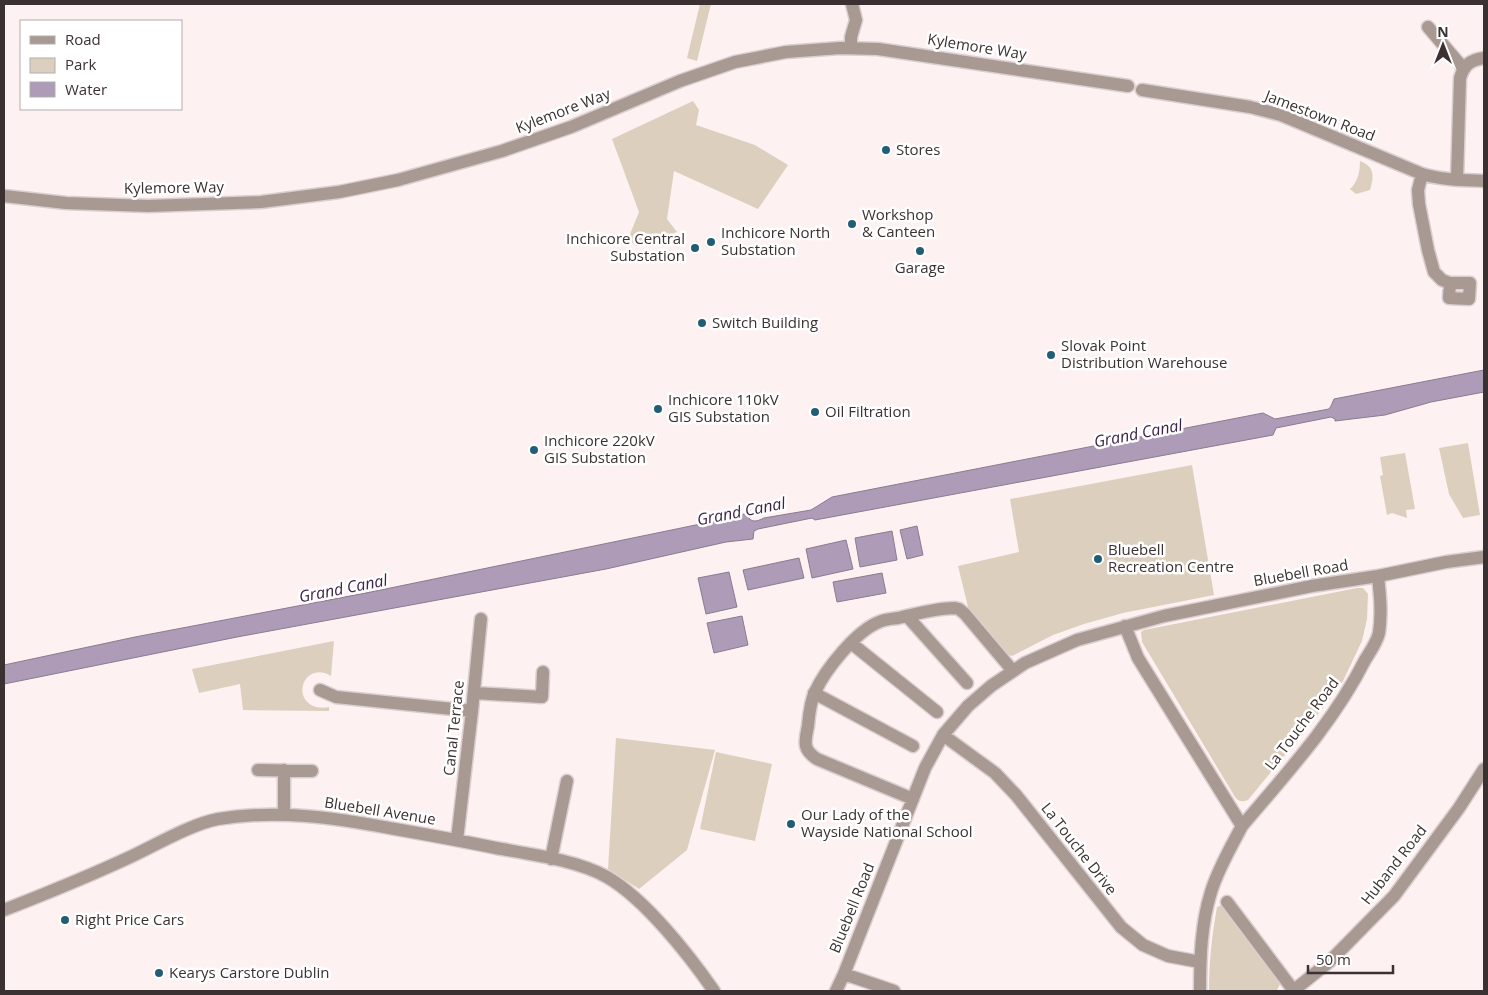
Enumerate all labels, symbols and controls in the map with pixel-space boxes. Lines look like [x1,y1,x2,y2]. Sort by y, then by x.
legend [20,20,182,110]
north arrow [1418,20,1468,70]
text: N [1437,22,1449,41]
street label: Kylemore Way [926,28,1029,64]
text: Road [65,29,101,49]
text: Park [65,54,96,74]
text: Water [65,79,107,99]
street label: Kylemore Way [512,83,613,137]
street label: Jamestown Road [1260,84,1378,145]
place label: Stores [896,139,940,159]
marker: Stores [880,144,892,156]
street label: Kylemore Way [124,176,225,198]
place label: Workshop & Canteen [862,204,935,241]
marker: Workshop & Canteen [846,218,858,230]
place label: Inchicore North Substation [721,222,830,259]
place label: Inchicore Central Substation [566,228,685,265]
marker: Inchicore North Substation [705,236,717,248]
marker: Inchicore Central Substation [689,242,701,254]
marker: Garage [914,245,926,257]
place label: Garage [895,257,945,277]
place label: Switch Building [712,312,818,332]
marker: Switch Building [696,317,708,329]
place label: Slovak Point Distribution Warehouse [1061,335,1227,372]
marker: Slovak Point Distribution Warehouse [1045,349,1057,361]
place label: Inchicore 110kV GIS Substation [668,389,779,426]
place label: Oil Filtration [825,401,911,421]
marker: Inchicore 110kV GIS Substation [652,403,664,415]
marker: Oil Filtration [809,406,821,418]
water label: Grand Canal [1092,413,1185,452]
place label: Inchicore 220kV GIS Substation [544,430,655,467]
marker: Inchicore 220kV GIS Substation [528,444,540,456]
water label: Grand Canal [695,491,788,530]
place label: Bluebell Recreation Centre [1108,539,1234,576]
marker: Bluebell Recreation Centre [1092,553,1104,565]
street label: Bluebell Road [1252,554,1350,590]
water label: Grand Canal [297,568,390,607]
street label: La Touche Road [1260,673,1343,774]
street label: Canal Terrace [438,679,468,777]
street label: Bluebell Avenue [323,791,437,829]
street label: La Touche Drive [1037,798,1122,899]
place label: Our Lady of the Wayside National School [801,804,973,841]
marker: Our Lady of the Wayside National School [785,818,797,830]
street label: Huband Road [1356,820,1431,908]
street label: Bluebell Road [824,859,878,956]
place label: Right Price Cars [75,909,184,929]
marker: Right Price Cars [59,914,71,926]
scale bar [1308,942,1393,974]
text: 50 m [1316,949,1351,969]
place label: Kearys Carstore Dublin [169,962,330,982]
marker: Kearys Carstore Dublin [153,967,165,979]

